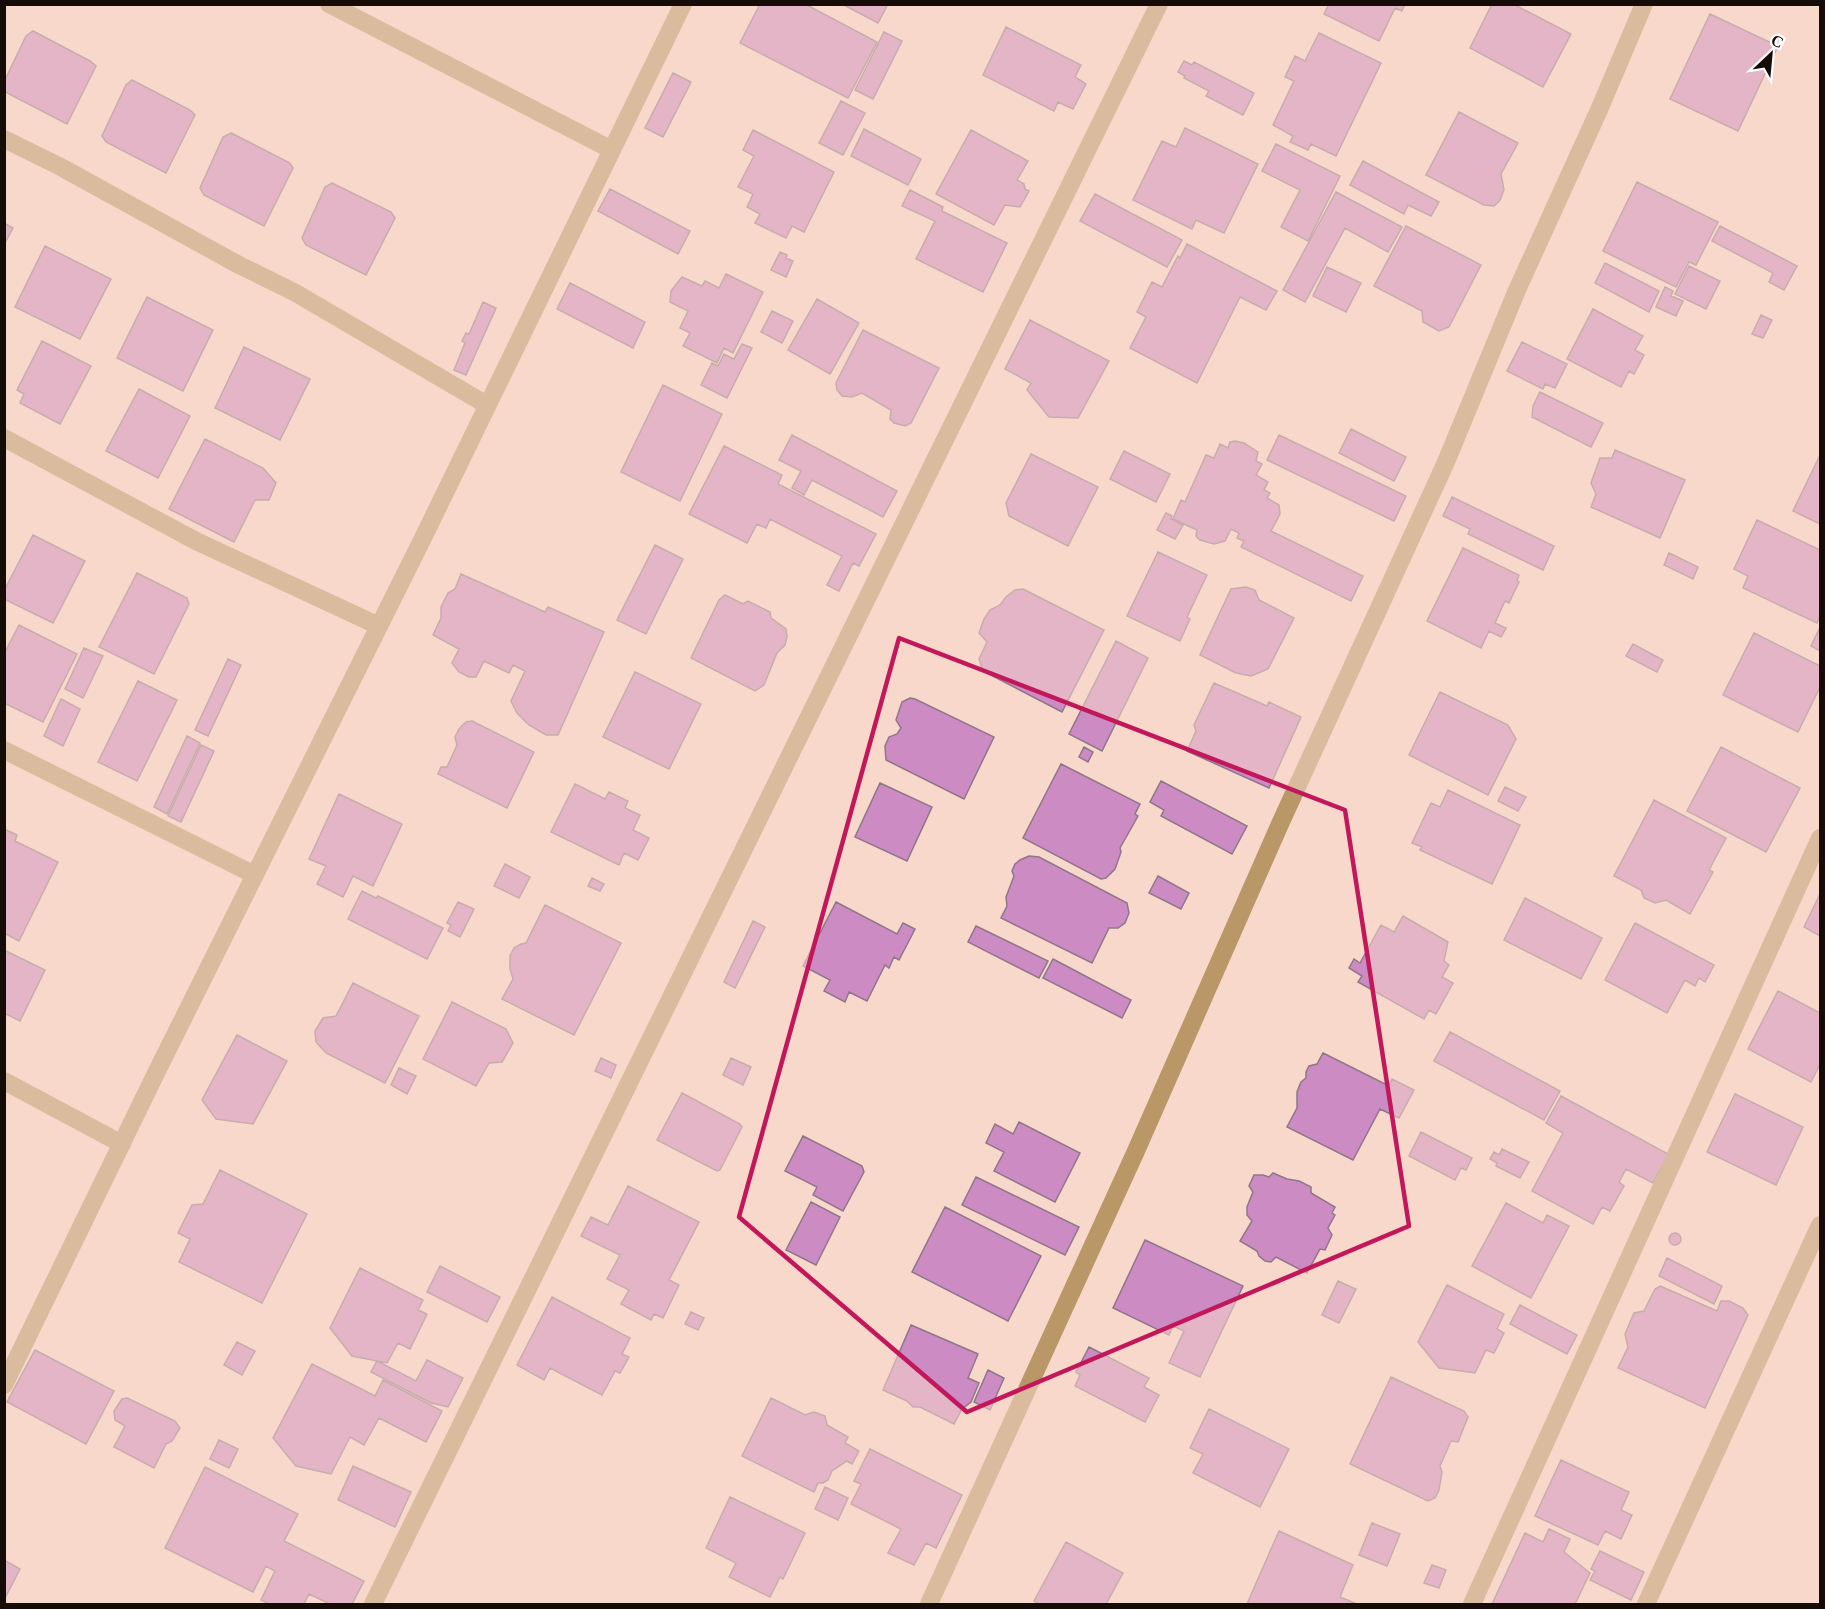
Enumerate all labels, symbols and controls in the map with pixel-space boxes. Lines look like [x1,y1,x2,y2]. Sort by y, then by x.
north arrow [1741,24,1801,84]
text: С [1768,31,1786,51]

